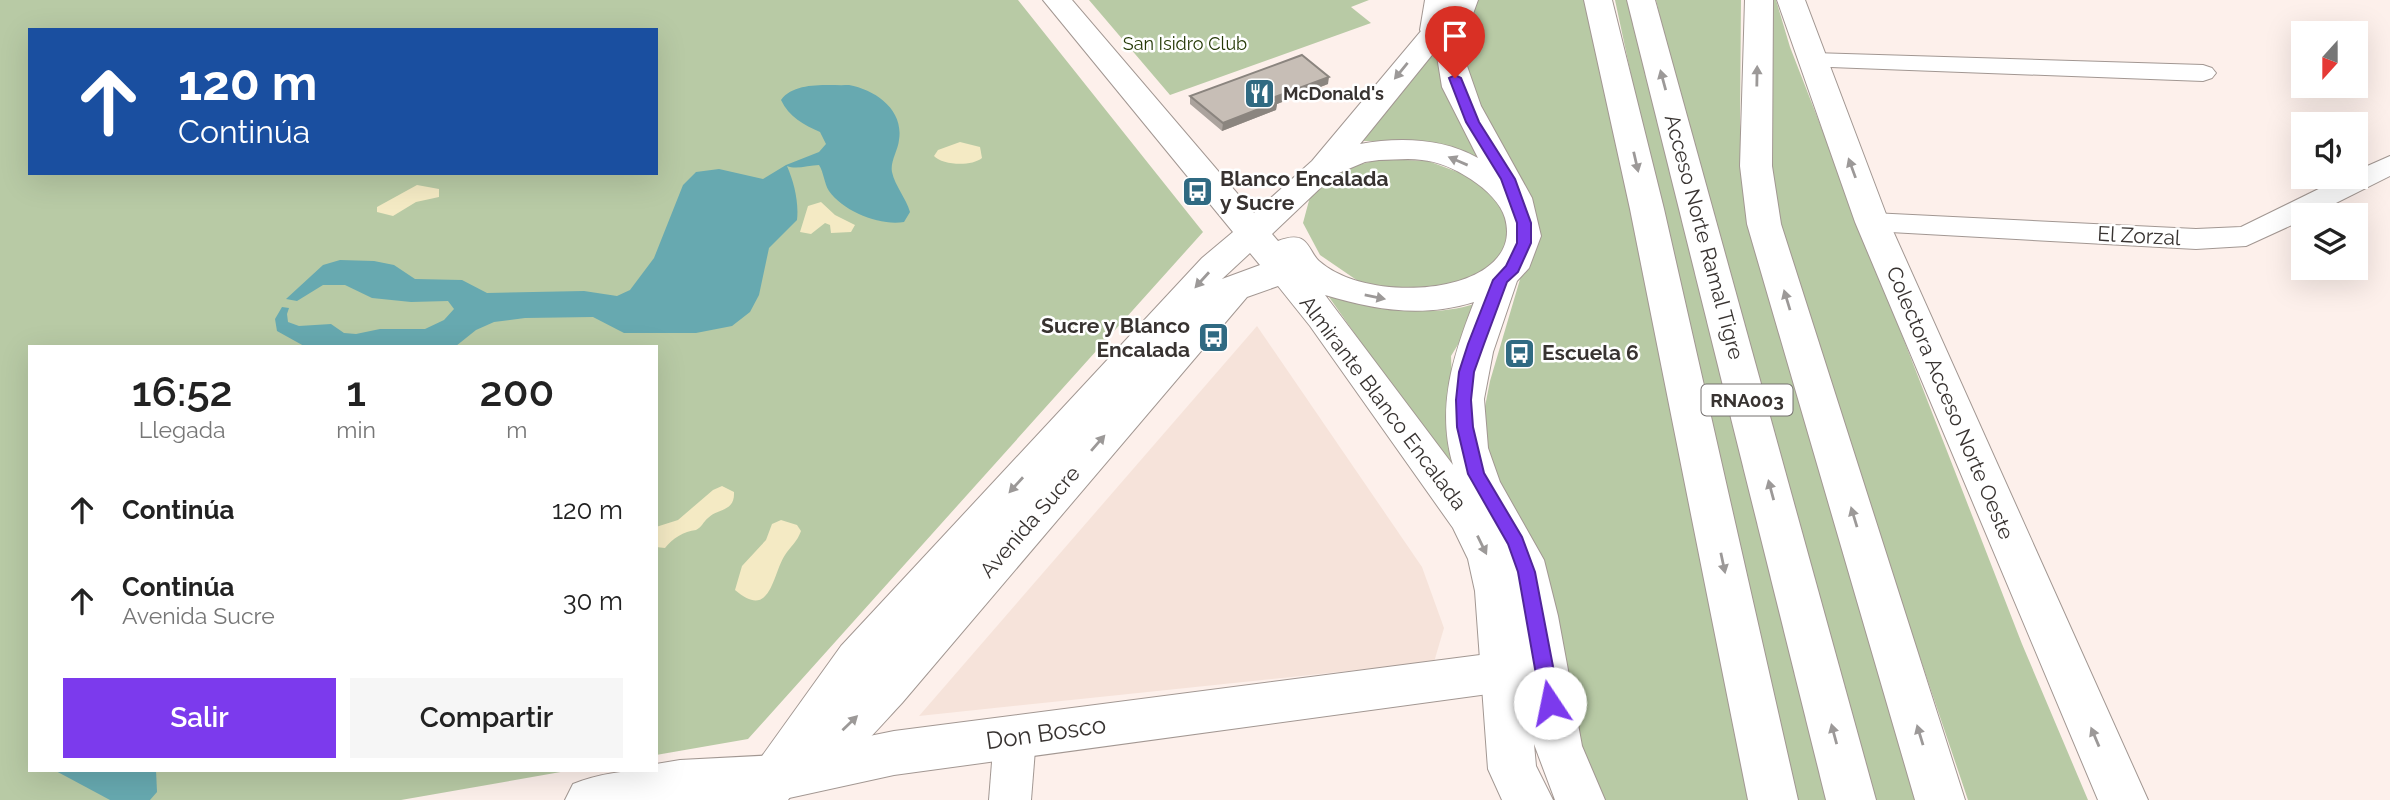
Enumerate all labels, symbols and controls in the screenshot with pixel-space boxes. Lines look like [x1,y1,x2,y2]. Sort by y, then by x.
pin [1425,6,1485,78]
icon: arrive [1436,17,1474,55]
north arrow [2291,21,2368,98]
map controls [2291,21,2368,280]
park label: San Isidro Club [1123,33,1247,54]
text: 120 m [178,54,317,111]
icon: ahead [63,56,154,147]
one-way arrow [1394,61,1409,79]
one-way arrow [1752,65,1763,87]
one-way arrow [1657,69,1668,91]
restaurant icon: McDonald's [1243,77,1277,111]
place label: McDonald's [1283,83,1384,104]
street label: Acceso Norte Ramal Tigre [1660,112,1749,362]
button: sound [2291,112,2368,189]
text: Continúa [178,113,310,150]
one-way arrow [1631,151,1642,173]
one-way arrow [1448,155,1468,167]
one-way arrow [1846,157,1857,178]
place label: Blanco Encalada y Sucre [1220,166,1389,215]
bus stop icon: Blanco Encalada y Sucre [1180,174,1214,208]
button: layers [2291,203,2368,280]
street label: El Zorzal [2097,221,2182,250]
street label: Colectora Acceso Norte Oeste [1881,263,2019,543]
one-way arrow [1194,271,1210,289]
one-way arrow [1781,289,1792,310]
street label: Almirante Blanco Encalada [1295,291,1472,515]
one-way arrow [1364,292,1386,303]
place label: Sucre y Blanco Encalada [1041,313,1190,362]
bus stop icon: Sucre y Blanco Encalada [1196,321,1230,355]
bus stop icon: Escuela 6 [1502,336,1536,370]
place label: Escuela 6 [1542,340,1639,365]
text: 16:52 [132,367,233,416]
text: 1 [346,367,366,416]
text: 200 [480,367,554,416]
road number: RNA003 [1702,384,1792,416]
text: Llegada [139,416,226,443]
text: min [336,416,376,443]
text: m [506,416,528,443]
one-way arrow [1090,434,1106,452]
street label: Avenida Sucre [974,461,1085,582]
one-way arrow [1009,476,1025,493]
one-way arrow [1765,479,1775,500]
icon: ahead [63,491,101,529]
text: Continúa [122,495,234,525]
text: 120 m [552,495,623,525]
one-way arrow [1848,506,1858,527]
one-way arrow [1476,535,1487,555]
one-way arrow [1717,552,1728,574]
text: Continúa [122,572,234,602]
icon: ahead [63,582,101,620]
text: 30 m [563,586,623,616]
text: Avenida Sucre [122,602,275,629]
position arrow [1513,666,1587,740]
button: Salir [63,678,336,758]
button: Compartir [350,678,623,758]
street label: Don Bosco [984,710,1108,755]
one-way arrow [841,715,858,732]
one-way arrow [1828,723,1839,745]
one-way arrow [1914,724,1925,745]
one-way arrow [2090,727,2101,748]

